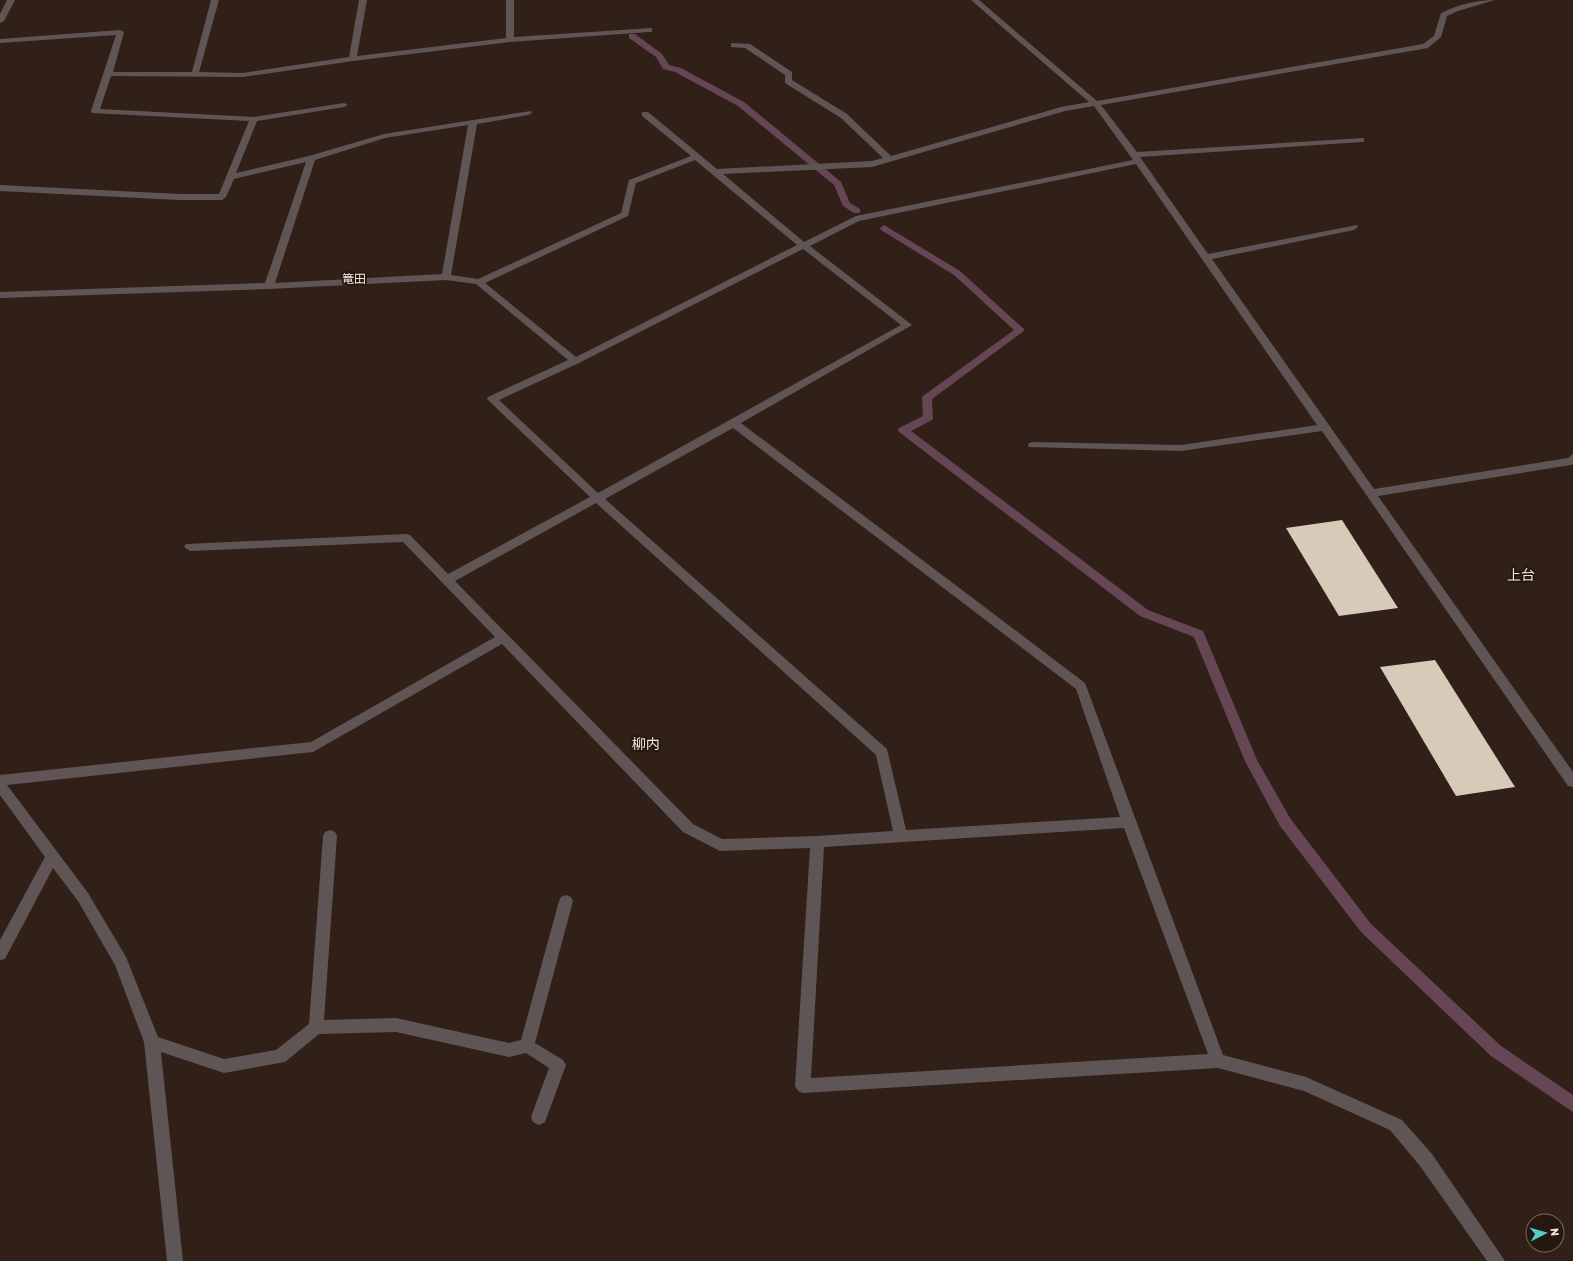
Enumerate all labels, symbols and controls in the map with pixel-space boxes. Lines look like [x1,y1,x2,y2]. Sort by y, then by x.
district label: 篭田 [342,272,366,286]
district label: 上台 [1507,567,1535,584]
district label: 柳内 [632,736,660,753]
north arrow [1525,1213,1565,1253]
text: N [1548,1227,1561,1237]

